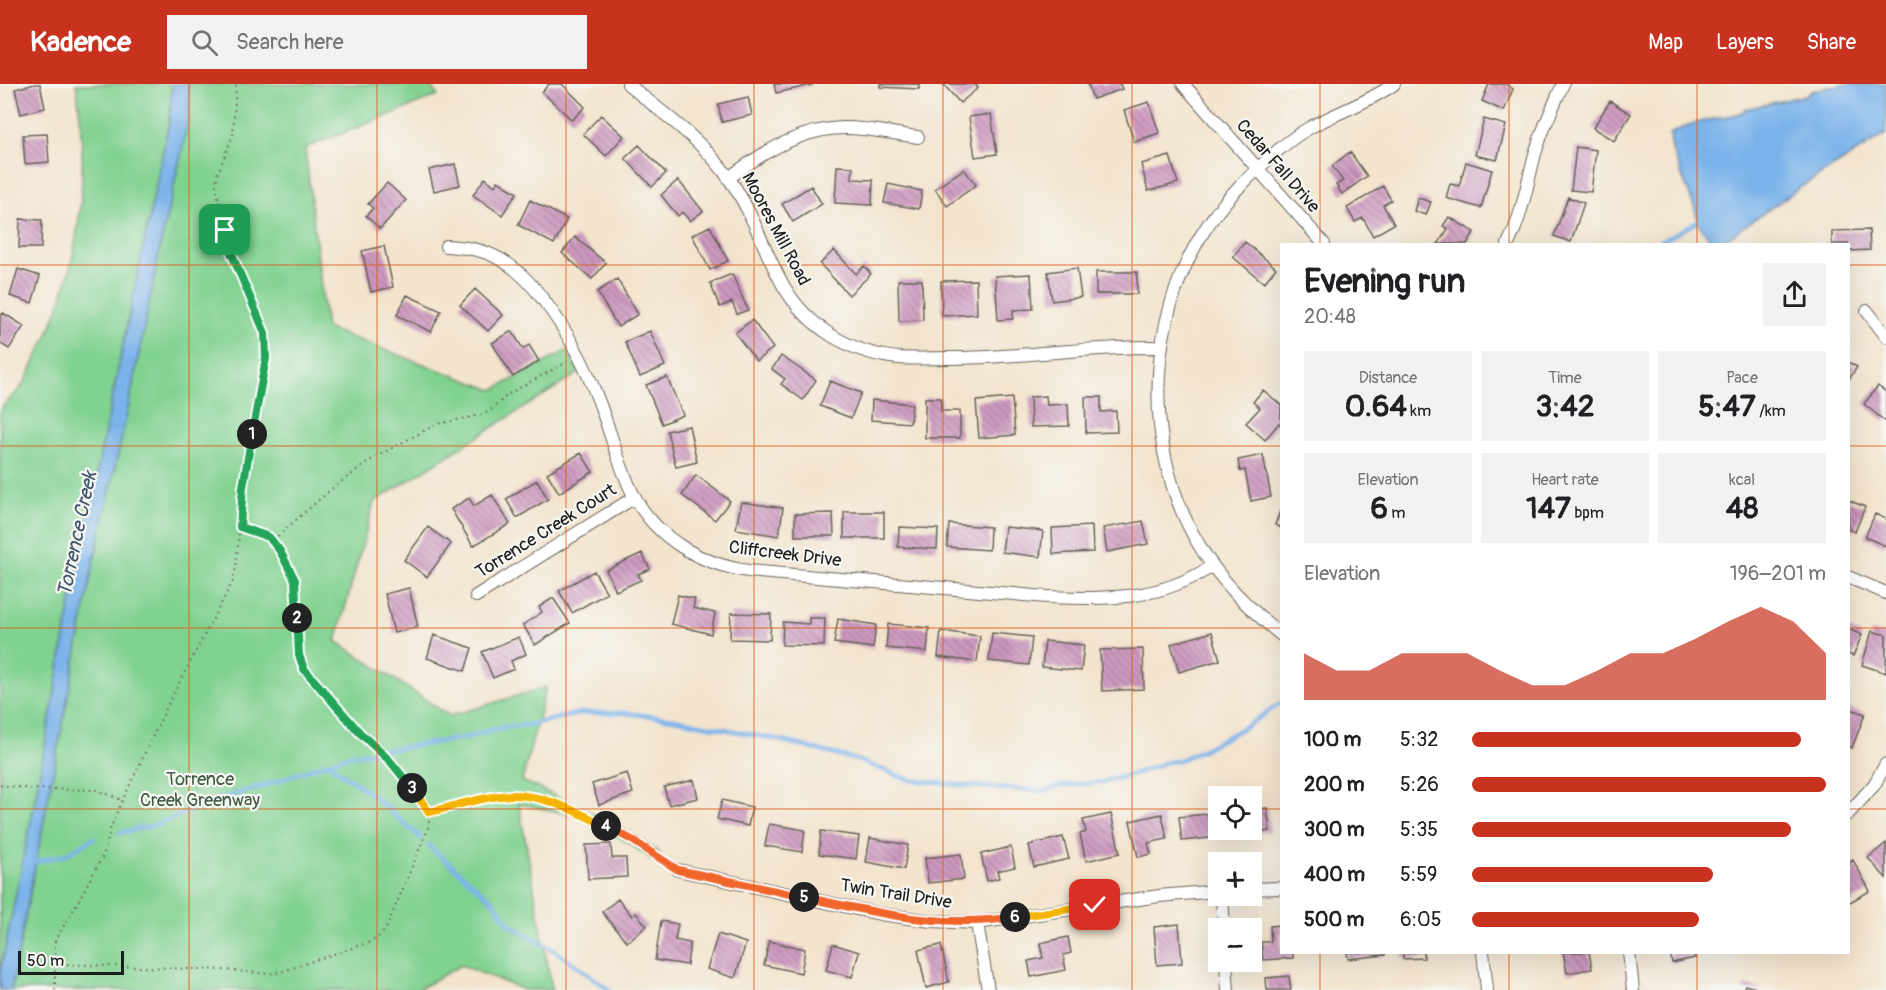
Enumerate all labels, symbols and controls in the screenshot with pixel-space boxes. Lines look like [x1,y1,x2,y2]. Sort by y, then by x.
search box [167,15,587,69]
text: Kadence [30,25,131,60]
icon: search [188,26,221,59]
text: Search here [236,28,343,56]
text: Map [1648,29,1683,56]
text: Layers [1716,29,1774,56]
text: Share [1807,29,1856,56]
street label: Cedar Fall Drive [1231,114,1325,218]
street label: Moores Mill Road [736,168,816,290]
pin [199,204,250,255]
icon: arrive [208,213,241,246]
text: Evening run [1304,261,1465,302]
button: share [1763,263,1826,326]
text: 20:48 [1304,304,1356,329]
text: Distance [1359,368,1417,388]
text: Time [1548,368,1582,388]
text: Pace [1726,368,1758,388]
text: 0.64 [1345,388,1407,425]
text: 3:42 [1536,388,1594,425]
text: 5:47 [1698,388,1756,425]
text: km [1407,401,1431,421]
text: /km [1756,401,1786,421]
pin: 1 [237,419,267,449]
text: 1 [249,424,255,444]
water label: Torrence Creek [52,468,103,599]
text: Elevation [1358,470,1418,490]
text: Heart rate [1531,470,1599,490]
text: kcal [1729,470,1755,490]
street label: Torrence Creek Court [471,478,621,584]
text: 6 [1370,490,1388,527]
text: 147 [1526,490,1571,527]
text: 48 [1726,490,1758,527]
text: m [1388,503,1406,523]
text: bpm [1571,503,1604,523]
street label: Cliffcreek Drive [727,536,843,572]
text: Elevation [1304,561,1380,586]
text: 196–201 m [1730,561,1826,586]
pin: 2 [282,603,312,633]
text: 2 [293,608,301,628]
text: 100 m [1304,727,1361,752]
text: 5:32 [1400,727,1439,752]
park label: Torrence Creek Greenway [140,768,260,812]
text: 200 m [1304,772,1365,797]
text: 5:26 [1400,772,1439,797]
pin: 3 [397,773,427,803]
text: 3 [408,778,416,798]
map controls [1208,786,1262,972]
button: locate [1208,786,1262,840]
pin: 4 [591,811,621,841]
text: 4 [601,816,611,836]
text: 300 m [1304,817,1365,842]
text: 5:35 [1400,817,1438,842]
button: + [1208,852,1262,906]
text: 400 m [1304,862,1365,887]
text: 5:59 [1400,862,1437,887]
street label: Twin Trail Drive [838,874,954,914]
pin [1069,879,1120,930]
pin: 5 [789,882,819,912]
text: 5 [800,887,808,907]
icon: check [1078,888,1111,921]
pin: 6 [1000,902,1030,932]
text: 6 [1010,907,1020,927]
text: 500 m [1304,907,1364,932]
text: 6:05 [1400,907,1441,932]
button: − [1208,918,1262,972]
scale bar [18,948,124,976]
text: 50 m [27,951,64,971]

